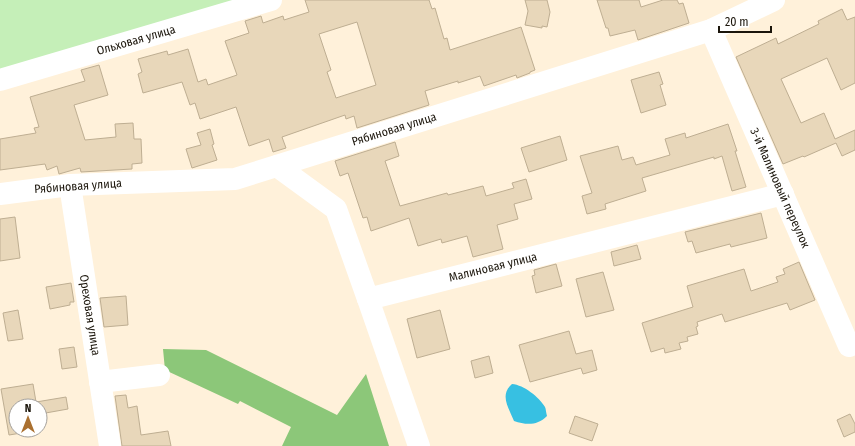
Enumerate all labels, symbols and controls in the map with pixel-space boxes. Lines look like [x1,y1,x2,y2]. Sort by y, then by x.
scale bar [719,8,771,34]
text: 20 m [725,15,749,29]
street label: Ольховая улица [95,22,177,58]
street label: Рябиновая улица [350,109,438,149]
street label: 3-й Малиновый переулок [747,126,813,251]
street label: Рябиновая улица [34,176,122,196]
street label: Малиновая улица [447,249,539,285]
street label: Ореховая улица [77,273,103,357]
north arrow [8,398,48,438]
text: N [25,402,31,415]

